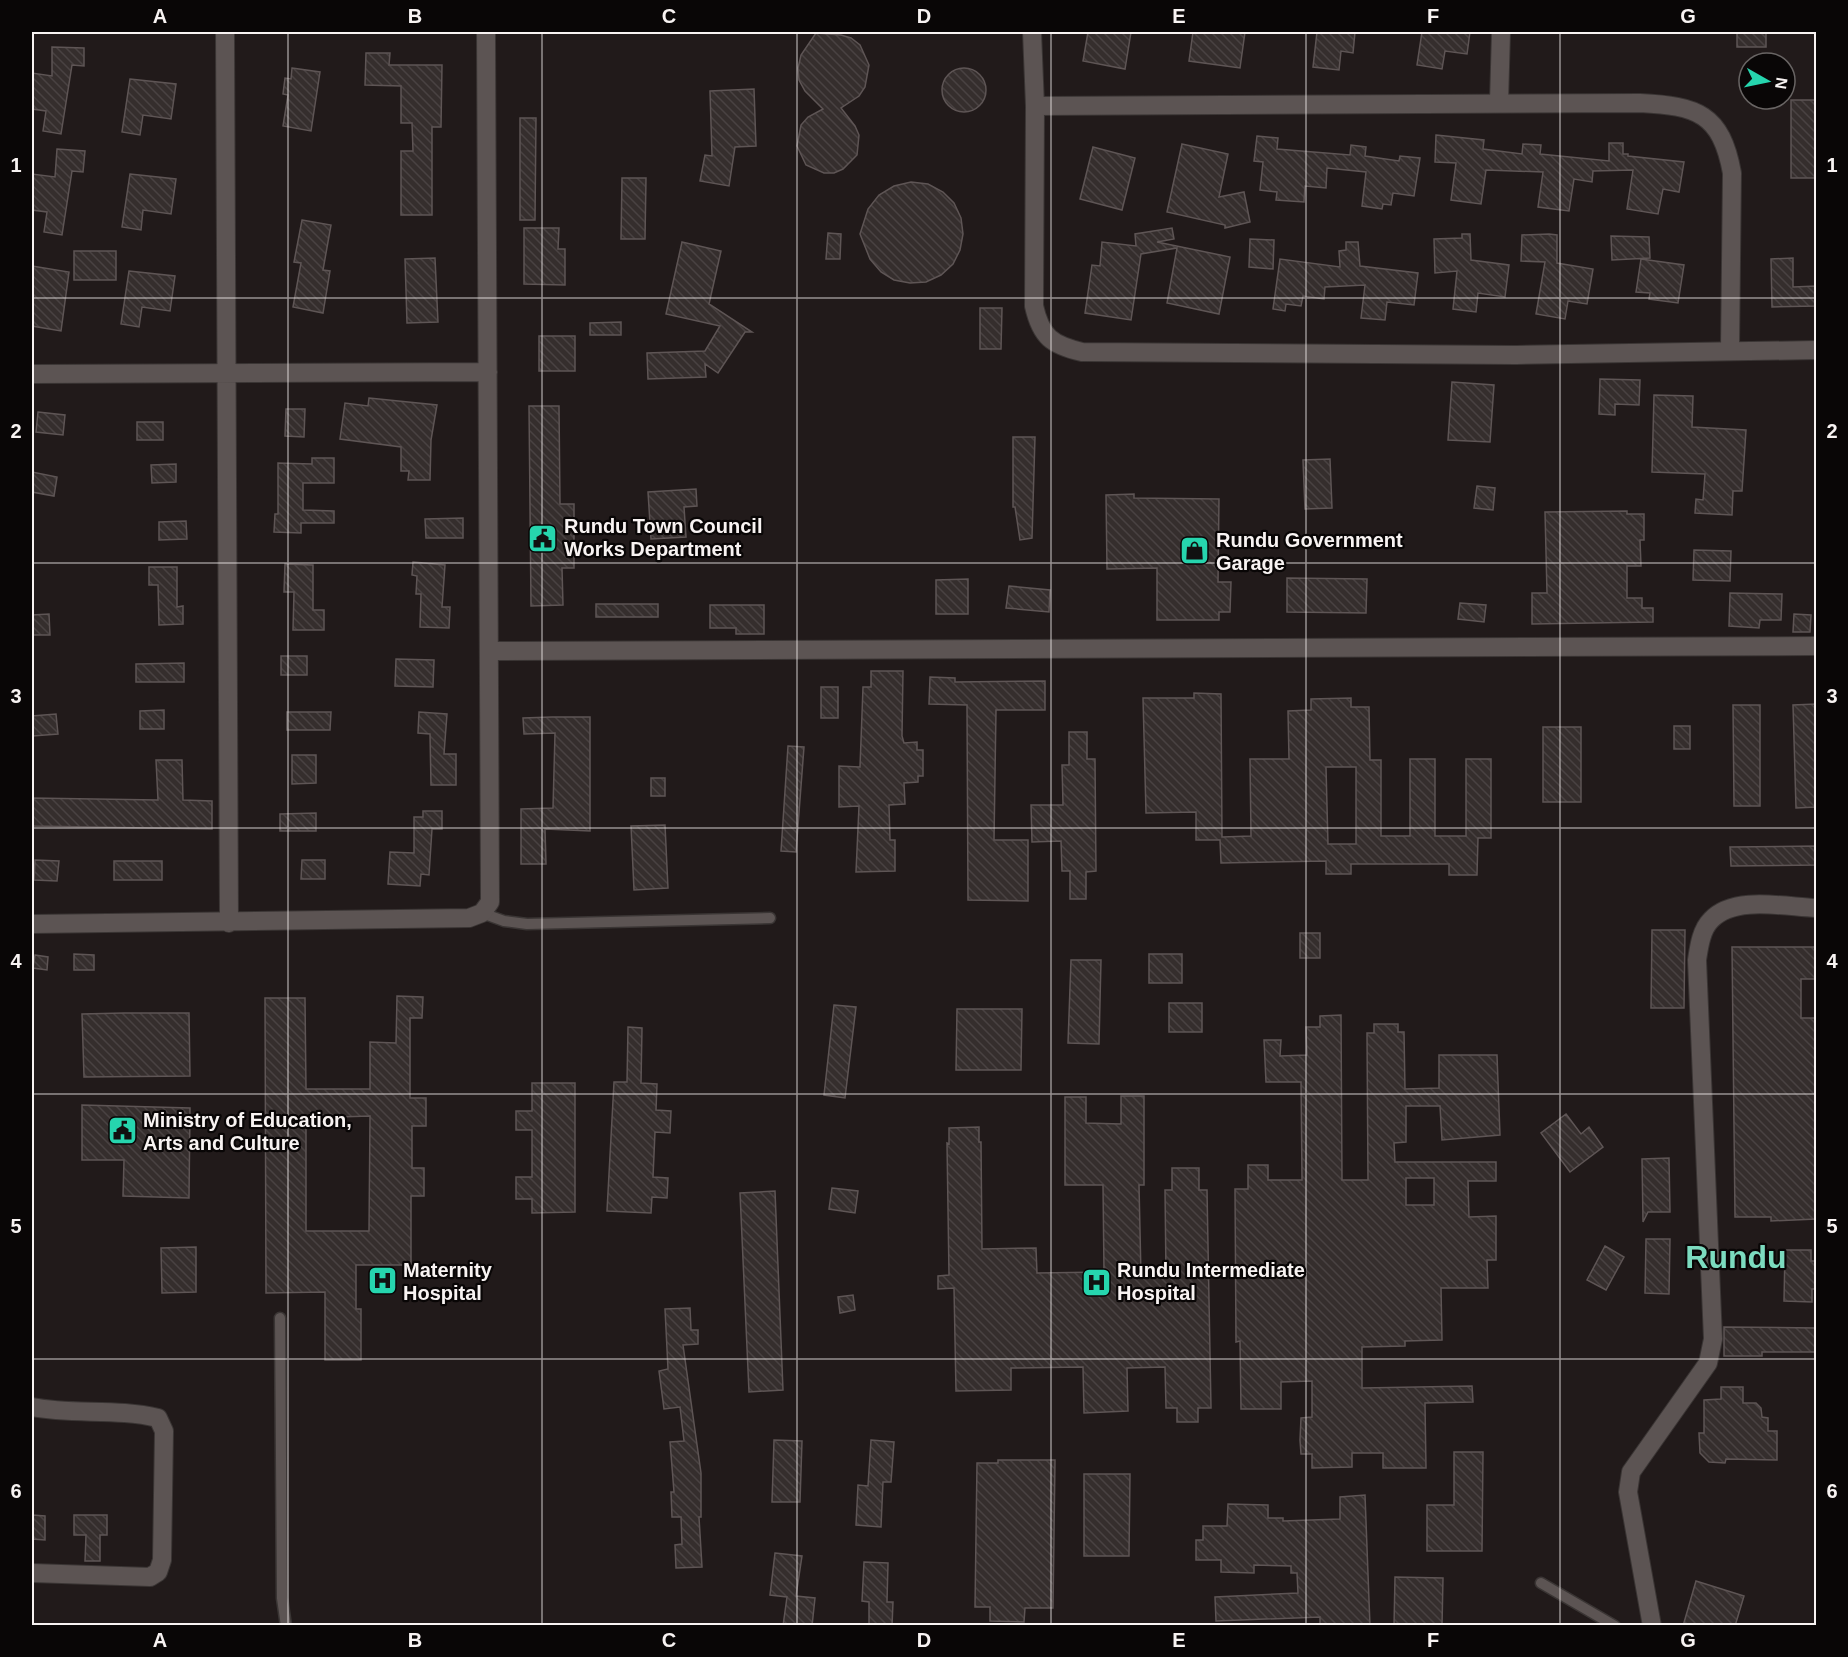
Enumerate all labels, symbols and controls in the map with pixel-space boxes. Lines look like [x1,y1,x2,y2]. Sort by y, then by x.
text: A [153,5,167,27]
text: B [408,5,422,27]
text: C [662,5,676,27]
text: D [917,5,931,27]
text: E [1172,5,1186,27]
text: F [1427,5,1439,27]
text: G [1680,5,1696,27]
north arrow [1737,51,1797,111]
text: N [1772,76,1791,90]
text: 1 [10,154,22,176]
text: 1 [1826,154,1838,176]
text: 2 [10,420,22,442]
text: 2 [1826,420,1838,442]
place label: Rundu Town Council Works Department [564,515,762,560]
public building icon: Rundu Town Council Works Department [527,522,559,554]
place label: Rundu Government Garage [1216,529,1403,574]
shop icon: Rundu Government Garage [1179,535,1211,567]
text: 3 [10,685,22,707]
text: 3 [1826,685,1838,707]
text: 4 [10,950,22,972]
text: 4 [1826,950,1838,972]
place label: Ministry of Education, Arts and Culture [143,1109,352,1154]
public building icon: Ministry of Education, Arts and Culture [106,1115,138,1147]
text: 5 [10,1215,22,1237]
text: 5 [1826,1215,1838,1237]
district label: Rundu [1685,1239,1787,1275]
place label: Maternity Hospital [403,1259,493,1304]
place label: Rundu Intermediate Hospital [1117,1259,1305,1304]
hospital icon: Maternity Hospital [366,1265,398,1297]
hospital icon: Rundu Intermediate Hospital [1080,1266,1112,1298]
text: 6 [10,1480,22,1502]
text: 6 [1826,1480,1838,1502]
text: A [153,1629,167,1651]
text: B [408,1629,422,1651]
text: C [662,1629,676,1651]
text: D [917,1629,931,1651]
text: E [1172,1629,1186,1651]
text: F [1427,1629,1439,1651]
text: G [1680,1629,1696,1651]

